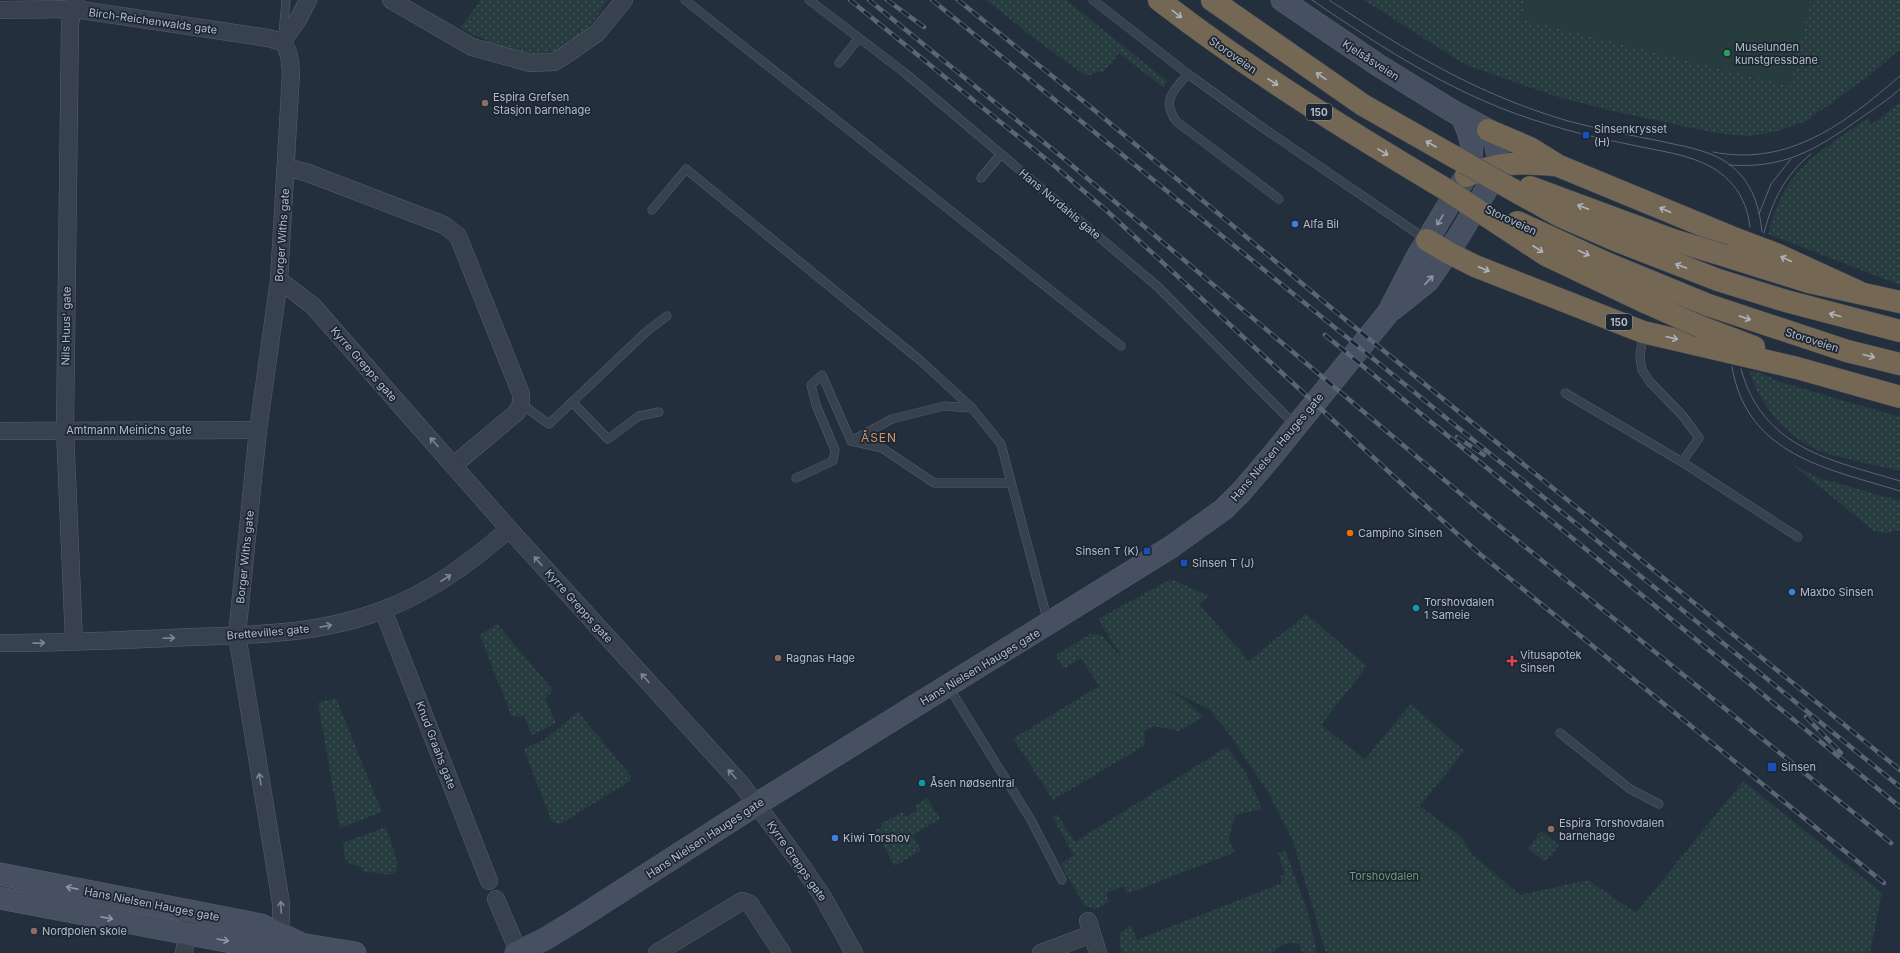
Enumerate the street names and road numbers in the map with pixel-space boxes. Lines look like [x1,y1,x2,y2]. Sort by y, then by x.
street label: Birch-Reichenwalds gate [88,5,218,37]
street label: Storoveien [1206,33,1260,77]
street label: Kjelsåsveien [1340,36,1402,84]
road number: 150 [1306,104,1332,120]
street label: Hans Nordahls gate [1016,166,1104,242]
street label: Borger Withs gate [272,188,292,282]
street label: Storoveien [1483,202,1539,238]
street label: Nils Huus' gate [58,287,74,365]
road number: 150 [1606,314,1632,330]
street label: Kyrre Grepps gate [328,324,400,404]
street label: Storoveien [1783,325,1841,355]
street label: Hans Nielsen Hauges gate [1227,390,1327,504]
street label: Amtmann Meinichs gate [66,423,192,437]
street label: Borger Withs gate [233,510,257,604]
street label: Kyrre Grepps gate [542,566,616,646]
street label: Brettevilles gate [226,621,310,643]
street label: Hans Nielsen Hauges gate [918,626,1042,708]
street label: Knud Graahs gate [413,699,459,791]
street label: Hans Nielsen Hauges gate [644,795,766,881]
street label: Kyrre Grepps gate [764,818,830,904]
street label: Hans Nielsen Hauges gate [83,884,221,924]

